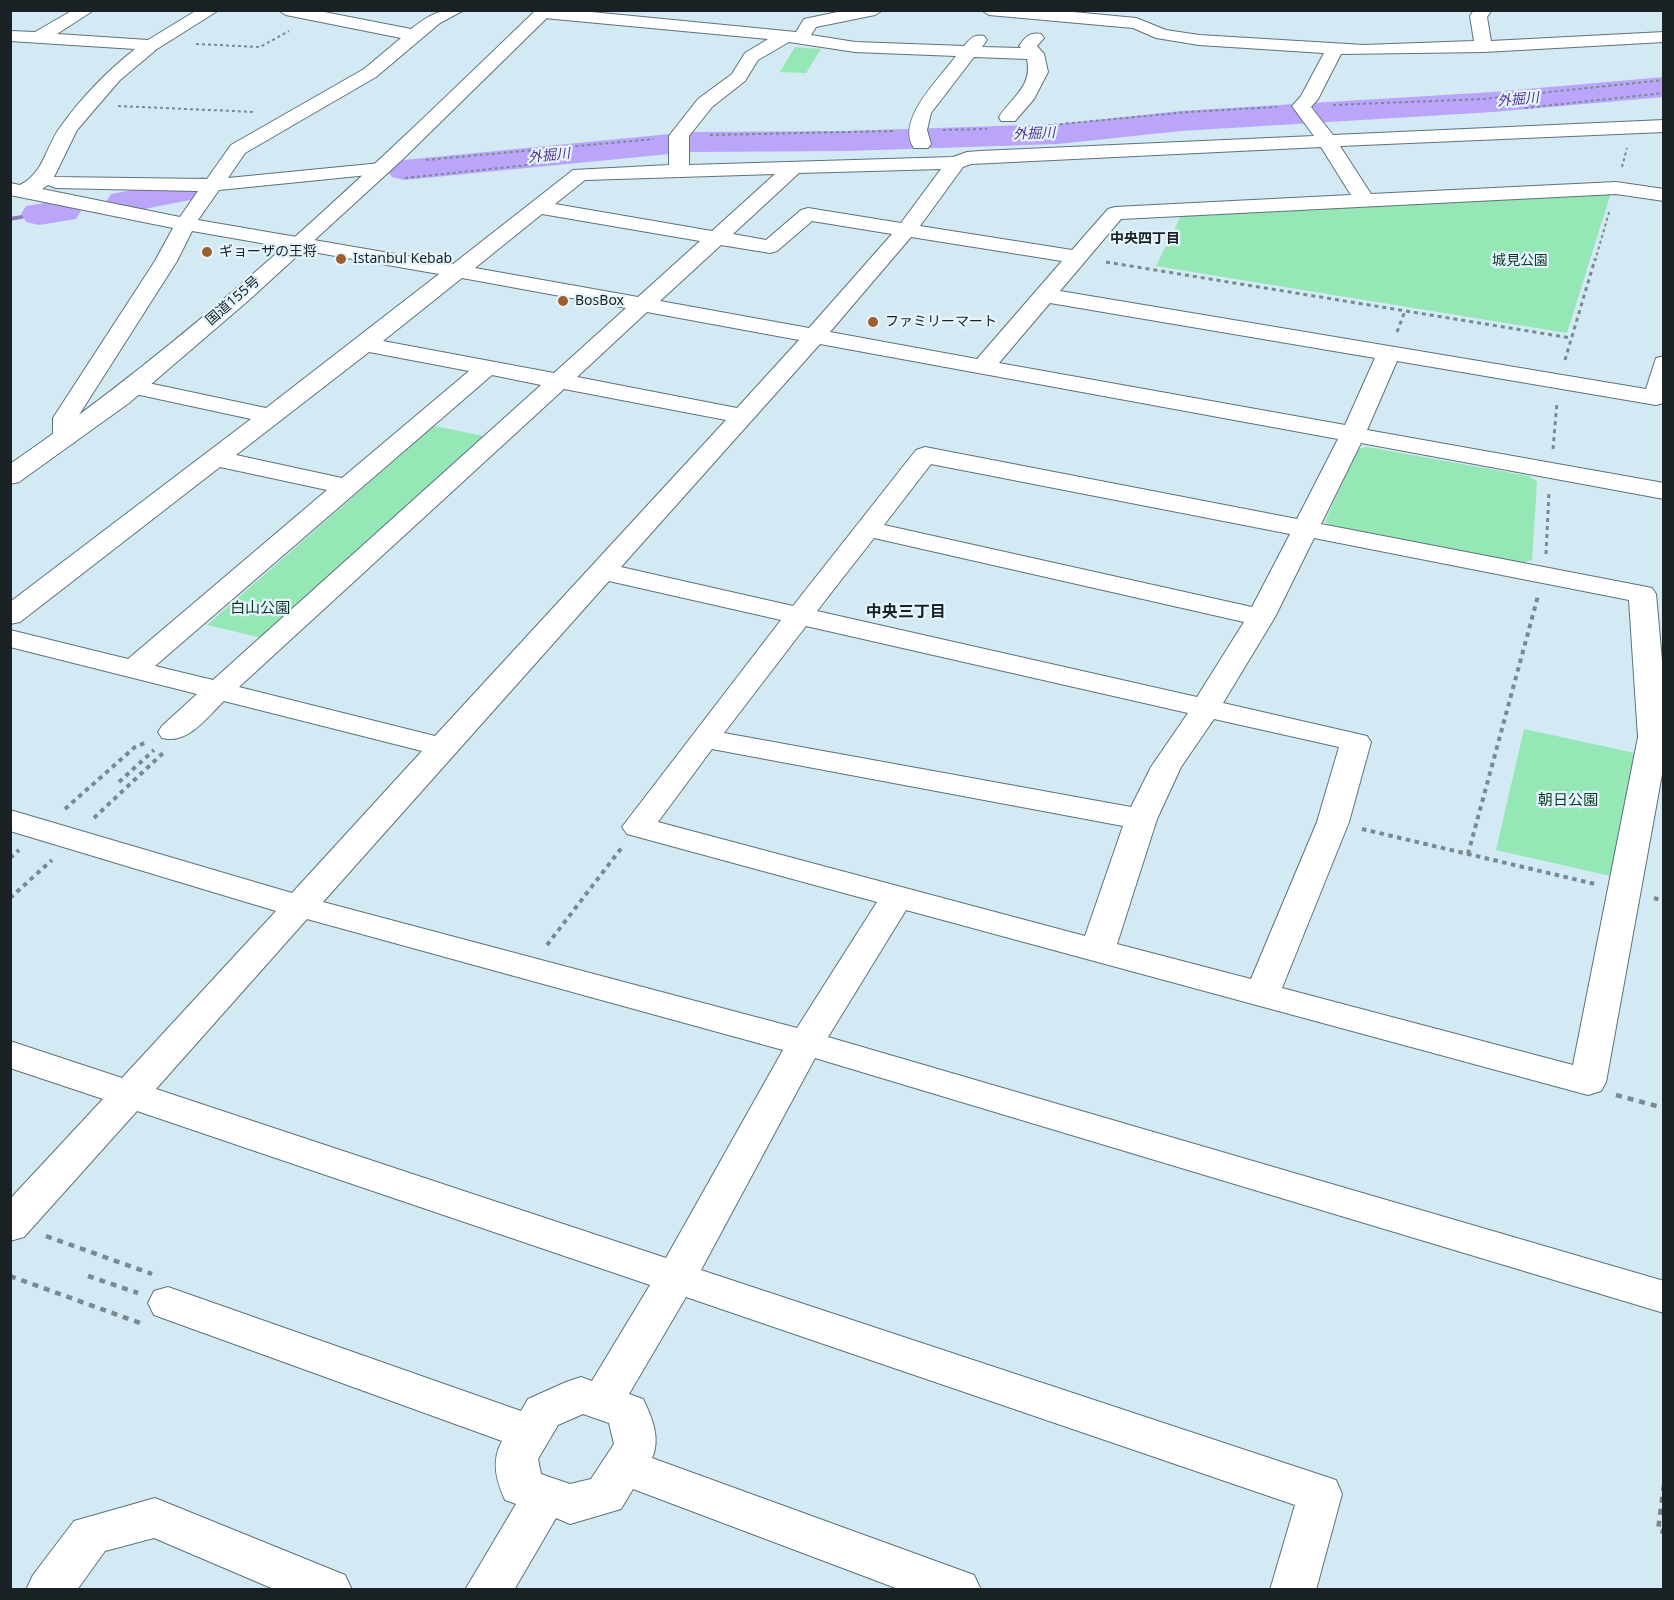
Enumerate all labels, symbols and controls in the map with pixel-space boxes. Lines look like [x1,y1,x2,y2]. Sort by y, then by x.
water label: 外掘川 [1496,90,1540,110]
water label: 外掘川 [1013,125,1055,143]
water label: 外掘川 [527,145,571,167]
district label: 中央四丁目 [1110,231,1180,247]
place label: ギョーザの王将 [219,244,317,260]
marker: ギョーザの王将 [200,245,214,259]
place label: Istanbul Kebab [353,251,452,267]
marker: Istanbul Kebab [334,252,348,266]
park label: 城見公園 [1492,253,1548,269]
street label: 国道155号 [203,273,263,329]
place label: BosBox [575,293,624,309]
marker: BosBox [556,294,570,308]
place label: ファミリーマート [885,314,997,330]
marker: ファミリーマート [866,315,880,329]
park label: 白山公園 [230,600,290,618]
district label: 中央三丁目 [866,602,946,622]
park label: 朝日公園 [1538,792,1598,810]

